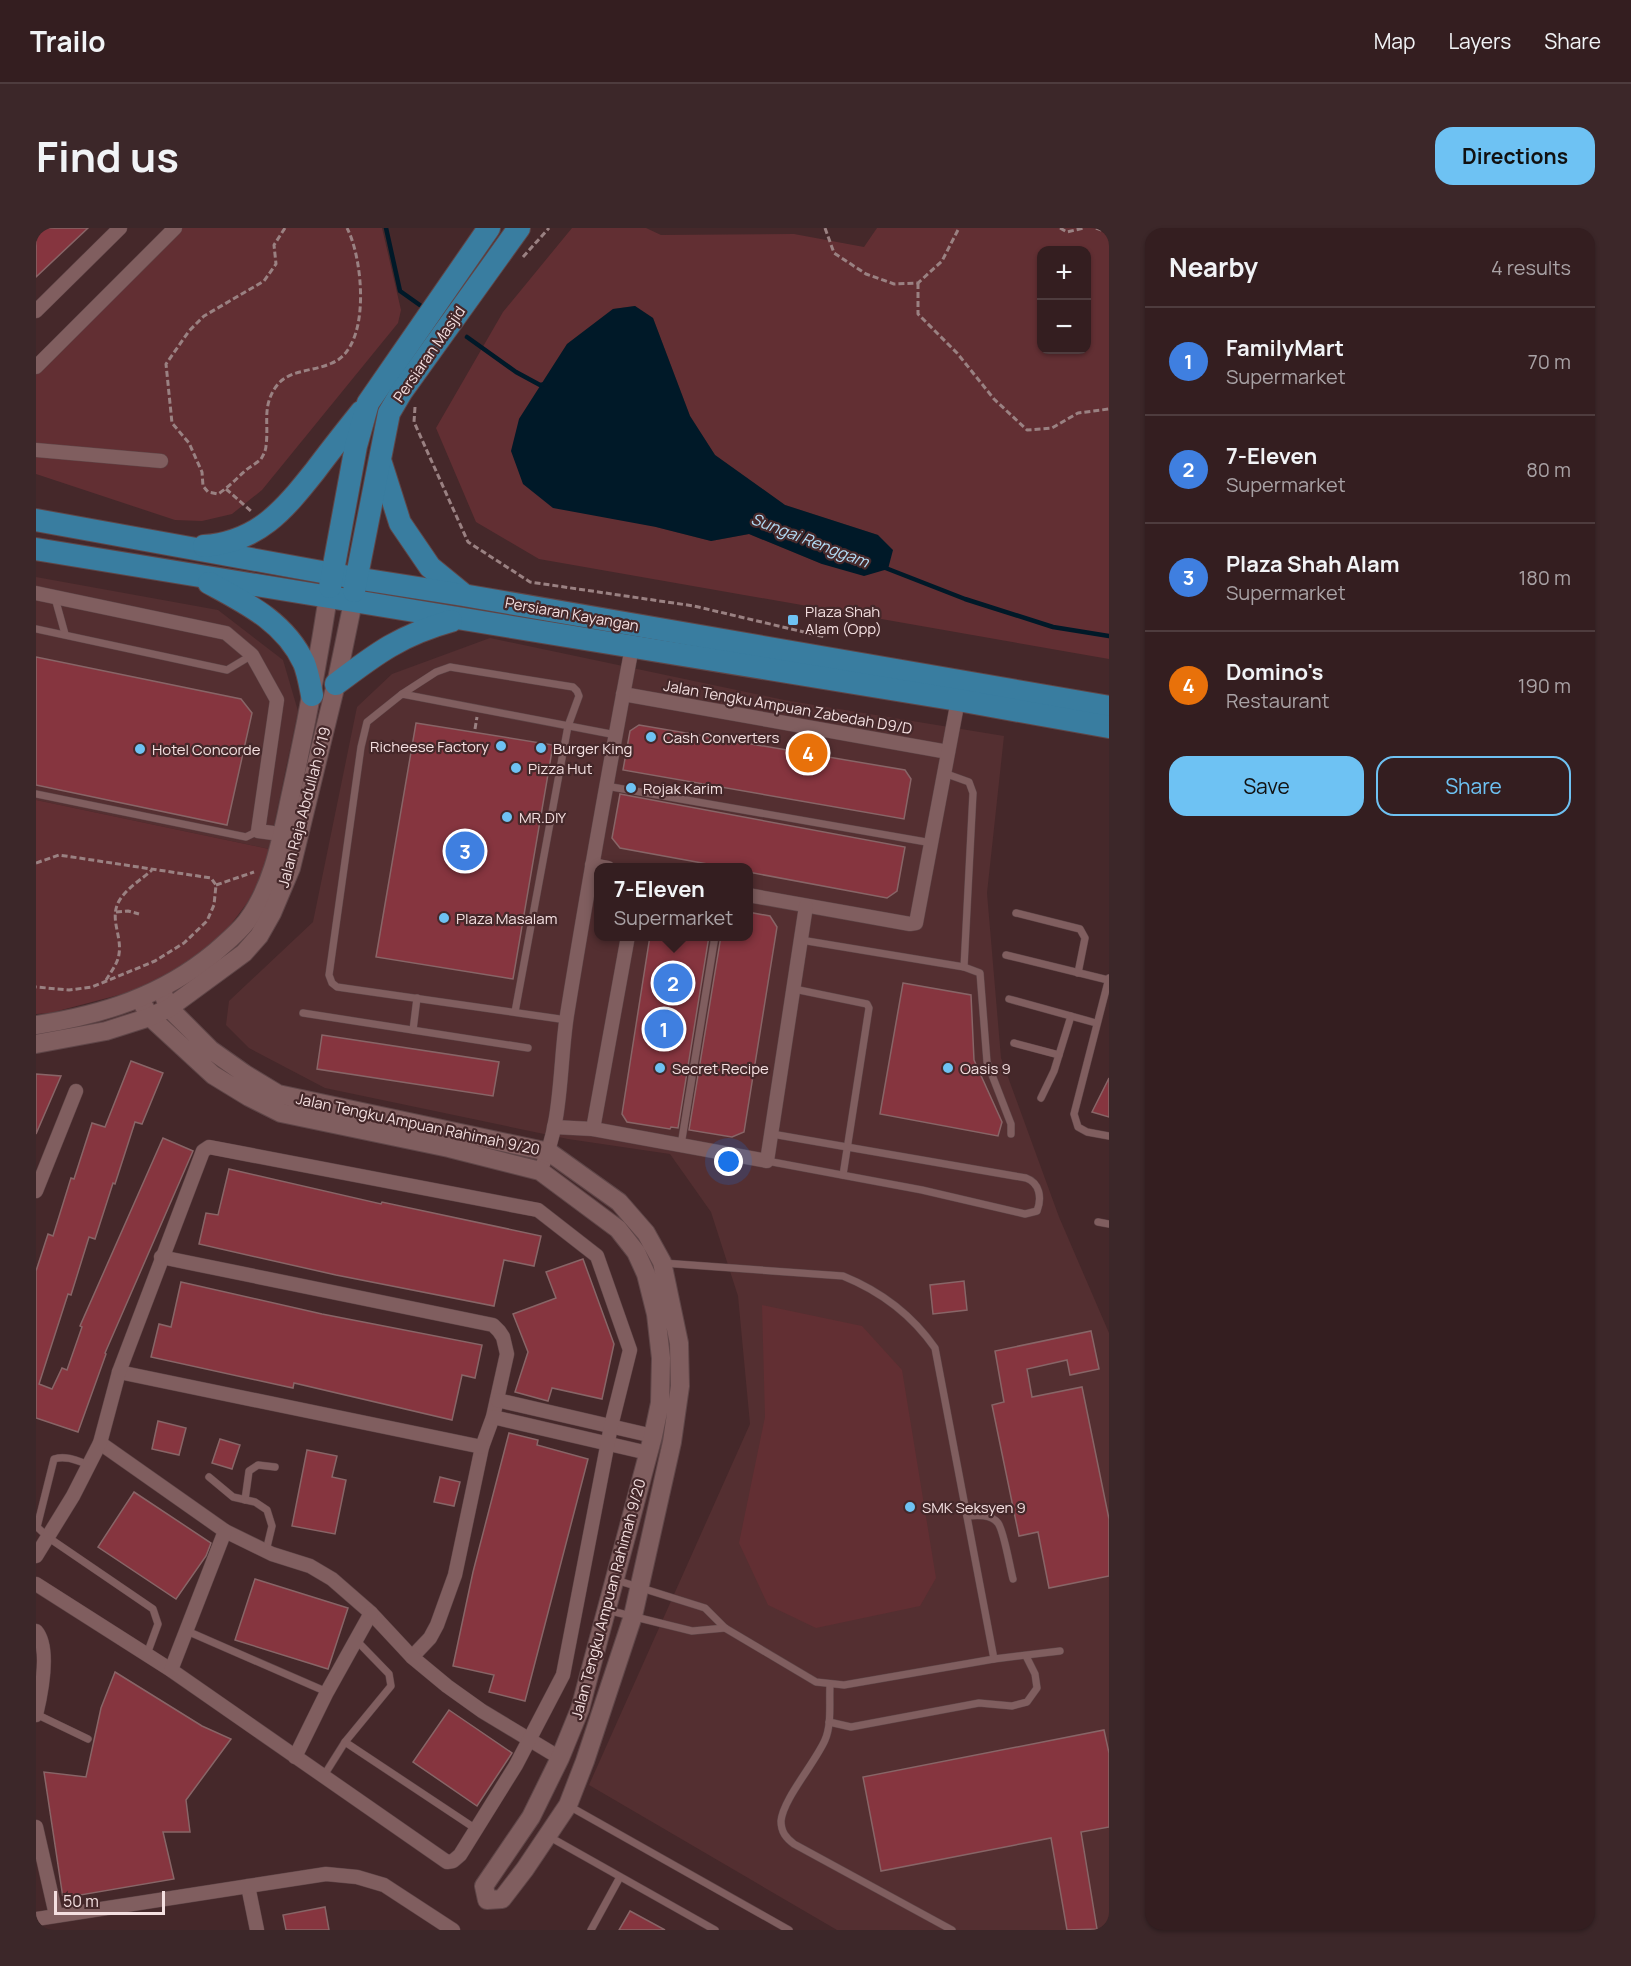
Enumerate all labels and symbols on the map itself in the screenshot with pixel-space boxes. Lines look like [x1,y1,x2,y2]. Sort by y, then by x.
street label: Persiaran Masjid [388,302,470,406]
water label: Sungai Renggam [748,507,873,573]
street label: Persiaran Kayangan [503,592,641,636]
place label: Plaza Shah Alam (Opp) [805,601,882,639]
marker: Plaza Shah Alam (Opp) [786,613,800,627]
street label: Jalan Tengku Ampuan Zabedah D9/D [662,675,914,739]
street label: Jalan Raja Abdullah 9/19 [272,724,336,890]
place label: Cash Converters [663,727,779,748]
marker: Cash Converters [644,730,658,744]
pin: 4 [788,730,828,776]
place label: Richeese Factory [370,736,489,757]
place label: Burger King [553,738,632,759]
place label: Hotel Concorde [152,739,261,760]
marker: Richeese Factory [494,739,508,753]
marker: Burger King [534,741,548,755]
marker: Hotel Concorde [133,742,147,756]
place label: Pizza Hut [528,758,593,779]
marker: Pizza Hut [509,761,523,775]
place label: Rojak Karim [643,778,723,799]
marker: Rojak Karim [624,781,638,795]
place label: MR.DIY [519,807,567,828]
marker: MR.DIY [500,810,514,824]
pin: 3 [446,828,484,874]
place label: Plaza Masalam [456,908,557,929]
marker: Plaza Masalam [437,911,451,925]
pin: 2 [654,960,692,1005]
pin: 1 [644,1006,684,1052]
place label: Secret Recipe [672,1058,769,1079]
place label: Oasis 9 [960,1058,1011,1079]
marker: Secret Recipe [653,1061,667,1075]
marker: Oasis 9 [941,1061,955,1075]
street label: Jalan Tengku Ampuan Rahimah 9/20 [294,1088,542,1160]
your location [714,1147,743,1176]
street label: Jalan Tengku Ampuan Rahimah 9/20 [566,1476,650,1722]
place label: SMK Seksyen 9 [922,1497,1026,1518]
marker: SMK Seksyen 9 [903,1500,917,1514]
scale bar [54,1888,165,1916]

